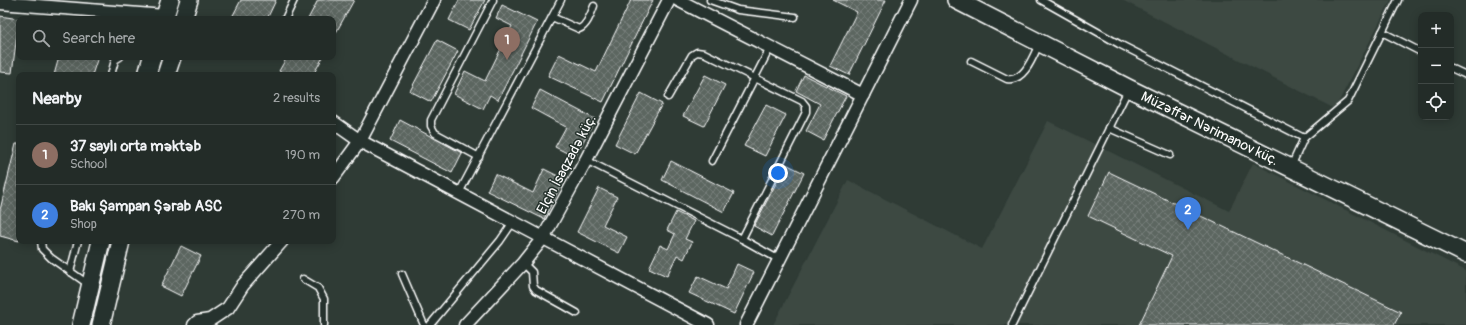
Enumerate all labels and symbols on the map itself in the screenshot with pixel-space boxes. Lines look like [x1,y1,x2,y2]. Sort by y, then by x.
pin: 1 [494,27,520,60]
street label: Müzəffər Nərimanov küç. [1138,88,1281,169]
street label: Elçin İsaqzadə küç. [533,112,600,217]
your location [768,163,788,183]
pin: 2 [1175,197,1201,230]

